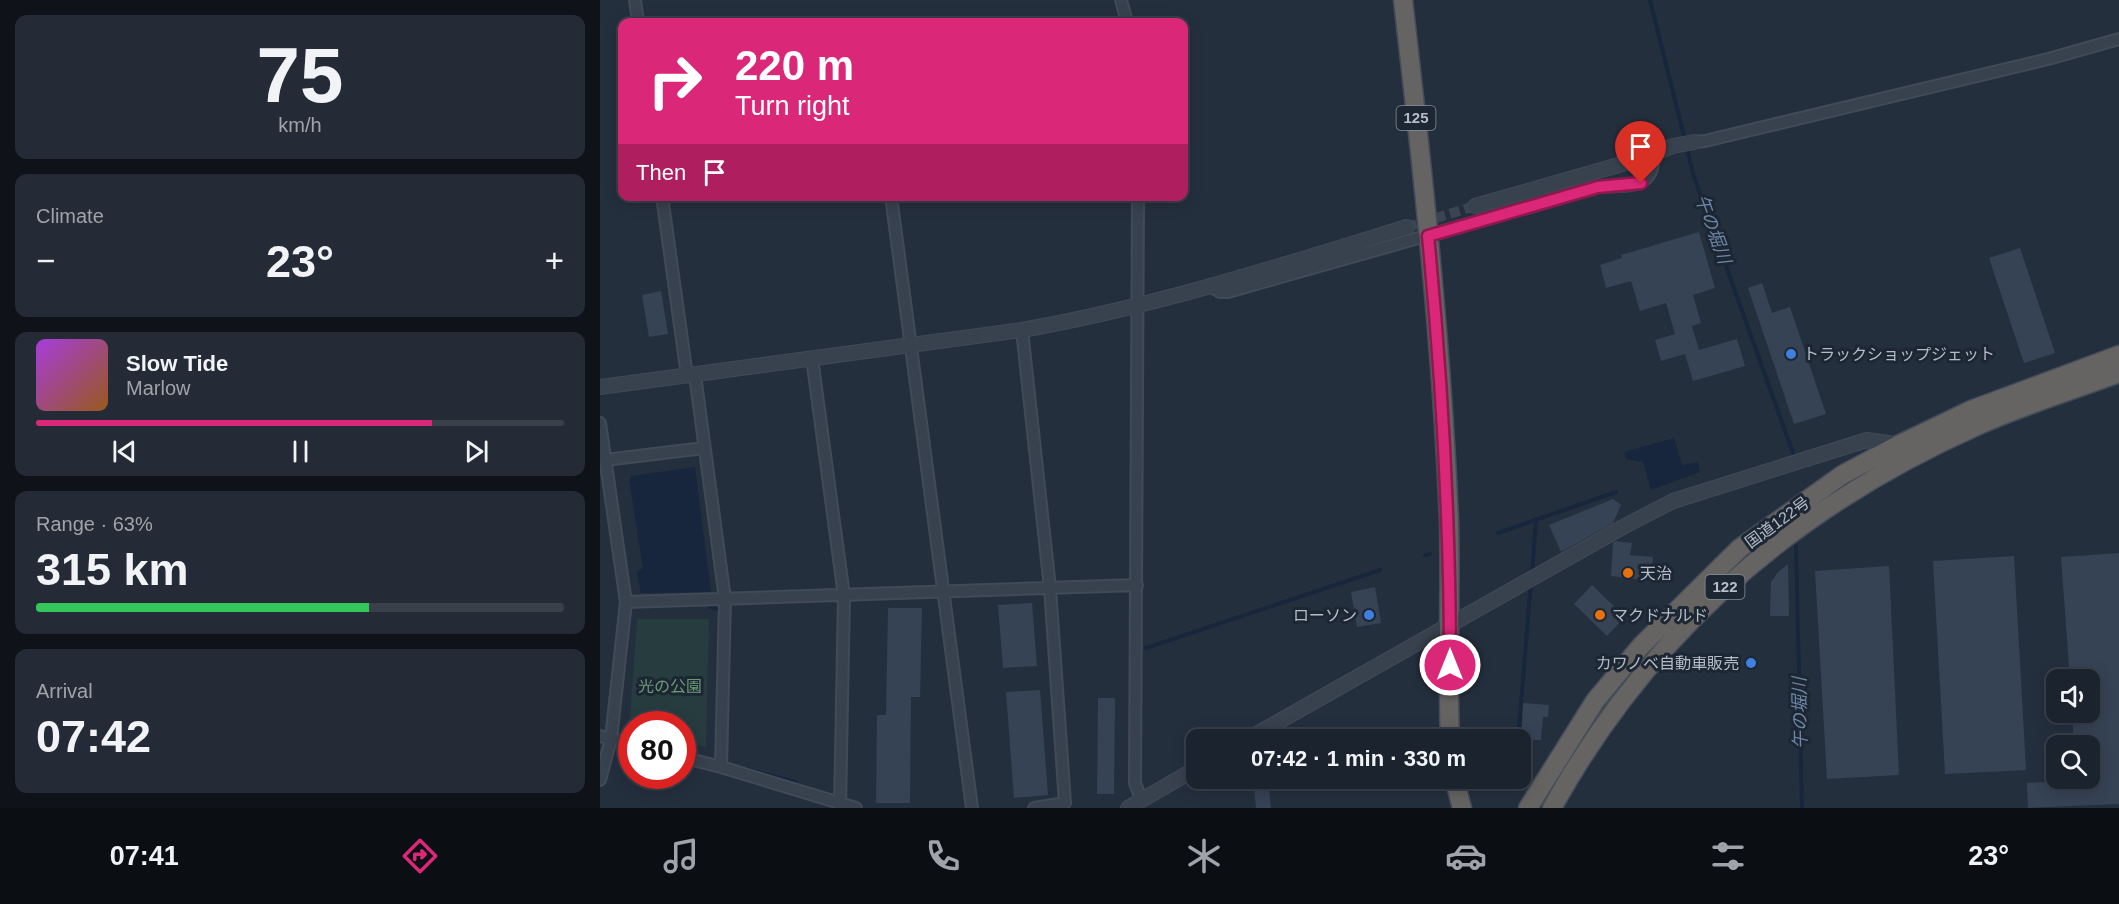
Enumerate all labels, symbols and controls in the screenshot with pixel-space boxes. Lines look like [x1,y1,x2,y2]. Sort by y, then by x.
text: 75 [257,31,343,119]
icon: right [636,42,714,120]
text: 220 m [735,42,854,89]
text: Turn right [735,91,850,121]
road number: 125 [1396,106,1436,130]
text: km/h [278,114,322,136]
pin [1615,121,1666,183]
icon: arrive [1624,130,1657,163]
icon: arrive [698,156,731,189]
text: Then [636,160,686,185]
water label: 午の堀川 [1691,192,1735,268]
text: Climate [36,205,104,227]
text: 23° [266,236,334,287]
text: − [36,242,55,279]
text: + [545,242,564,279]
place label: トラックショップジェット [1803,346,1995,363]
marker: トラックショップジェット [1784,347,1798,361]
text: Slow Tide [126,351,228,376]
text: Marlow [126,377,190,399]
icon: previous [108,435,141,468]
icon: pause [284,435,317,468]
icon: next [460,435,493,468]
street label: 国道122号 [1742,494,1813,551]
text: Range · 63% [36,513,153,535]
text: 315 km [36,544,189,595]
place label: 天治 [1640,565,1672,582]
marker: 天治 [1621,566,1635,580]
road number: 122 [1706,575,1744,599]
place label: ローソン [1293,607,1357,624]
place label: マクドナルド [1612,607,1708,624]
marker: ローソン [1362,608,1376,622]
marker: マクドナルド [1593,608,1607,622]
position arrow [1418,633,1482,697]
place label: カワノベ自動車販売 [1596,655,1739,672]
marker: カワノベ自動車販売 [1744,656,1758,670]
map controls [2046,669,2100,789]
button: sound [2046,669,2100,723]
water label: 午の堀川 [1789,675,1811,749]
park label: 光の公園 [638,678,702,695]
text: Arrival [36,680,93,702]
text: 07:42 [36,711,151,762]
speed limit sign: 80 [618,711,696,789]
button: search [2046,735,2100,789]
text: 07:42 · 1 min · 330 m [1251,746,1466,771]
icon: directions [399,835,441,877]
icon: music [660,835,702,877]
icon: phone [922,835,964,877]
icon: climate [1183,835,1225,877]
icon: car [1445,835,1487,877]
icon: filters [1707,835,1749,877]
text: 07:41 [110,841,179,871]
text: 23° [1968,841,2009,871]

